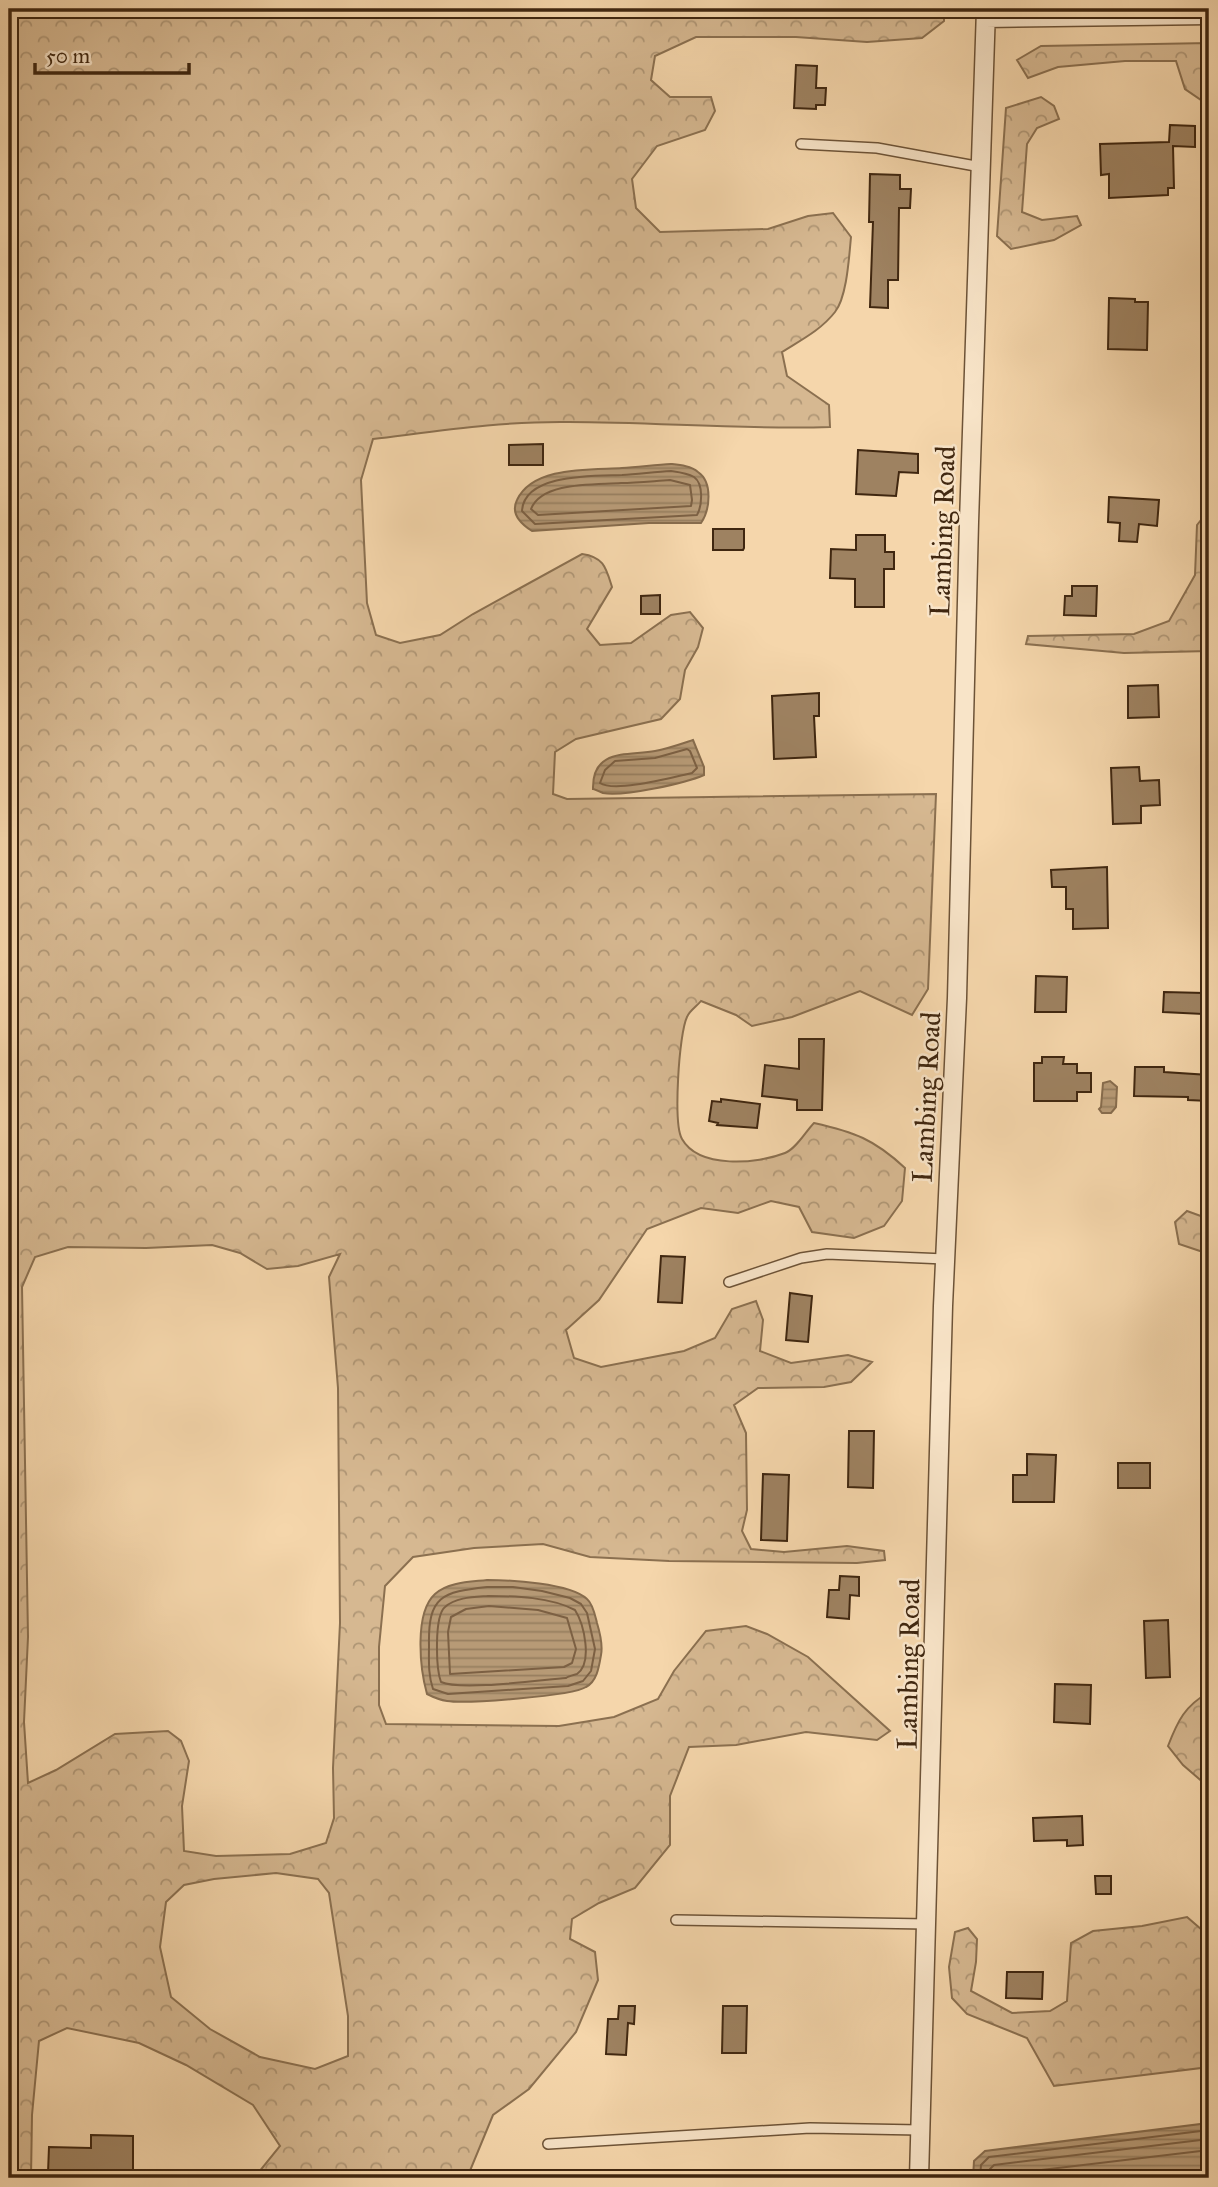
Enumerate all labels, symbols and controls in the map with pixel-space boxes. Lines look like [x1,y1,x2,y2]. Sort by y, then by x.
scale bar [35,32,189,76]
text: 50 m [46,43,91,69]
street label: Lambing Road [922,445,963,617]
street label: Lambing Road [905,1011,948,1183]
street label: Lambing Road [890,1578,927,1750]

